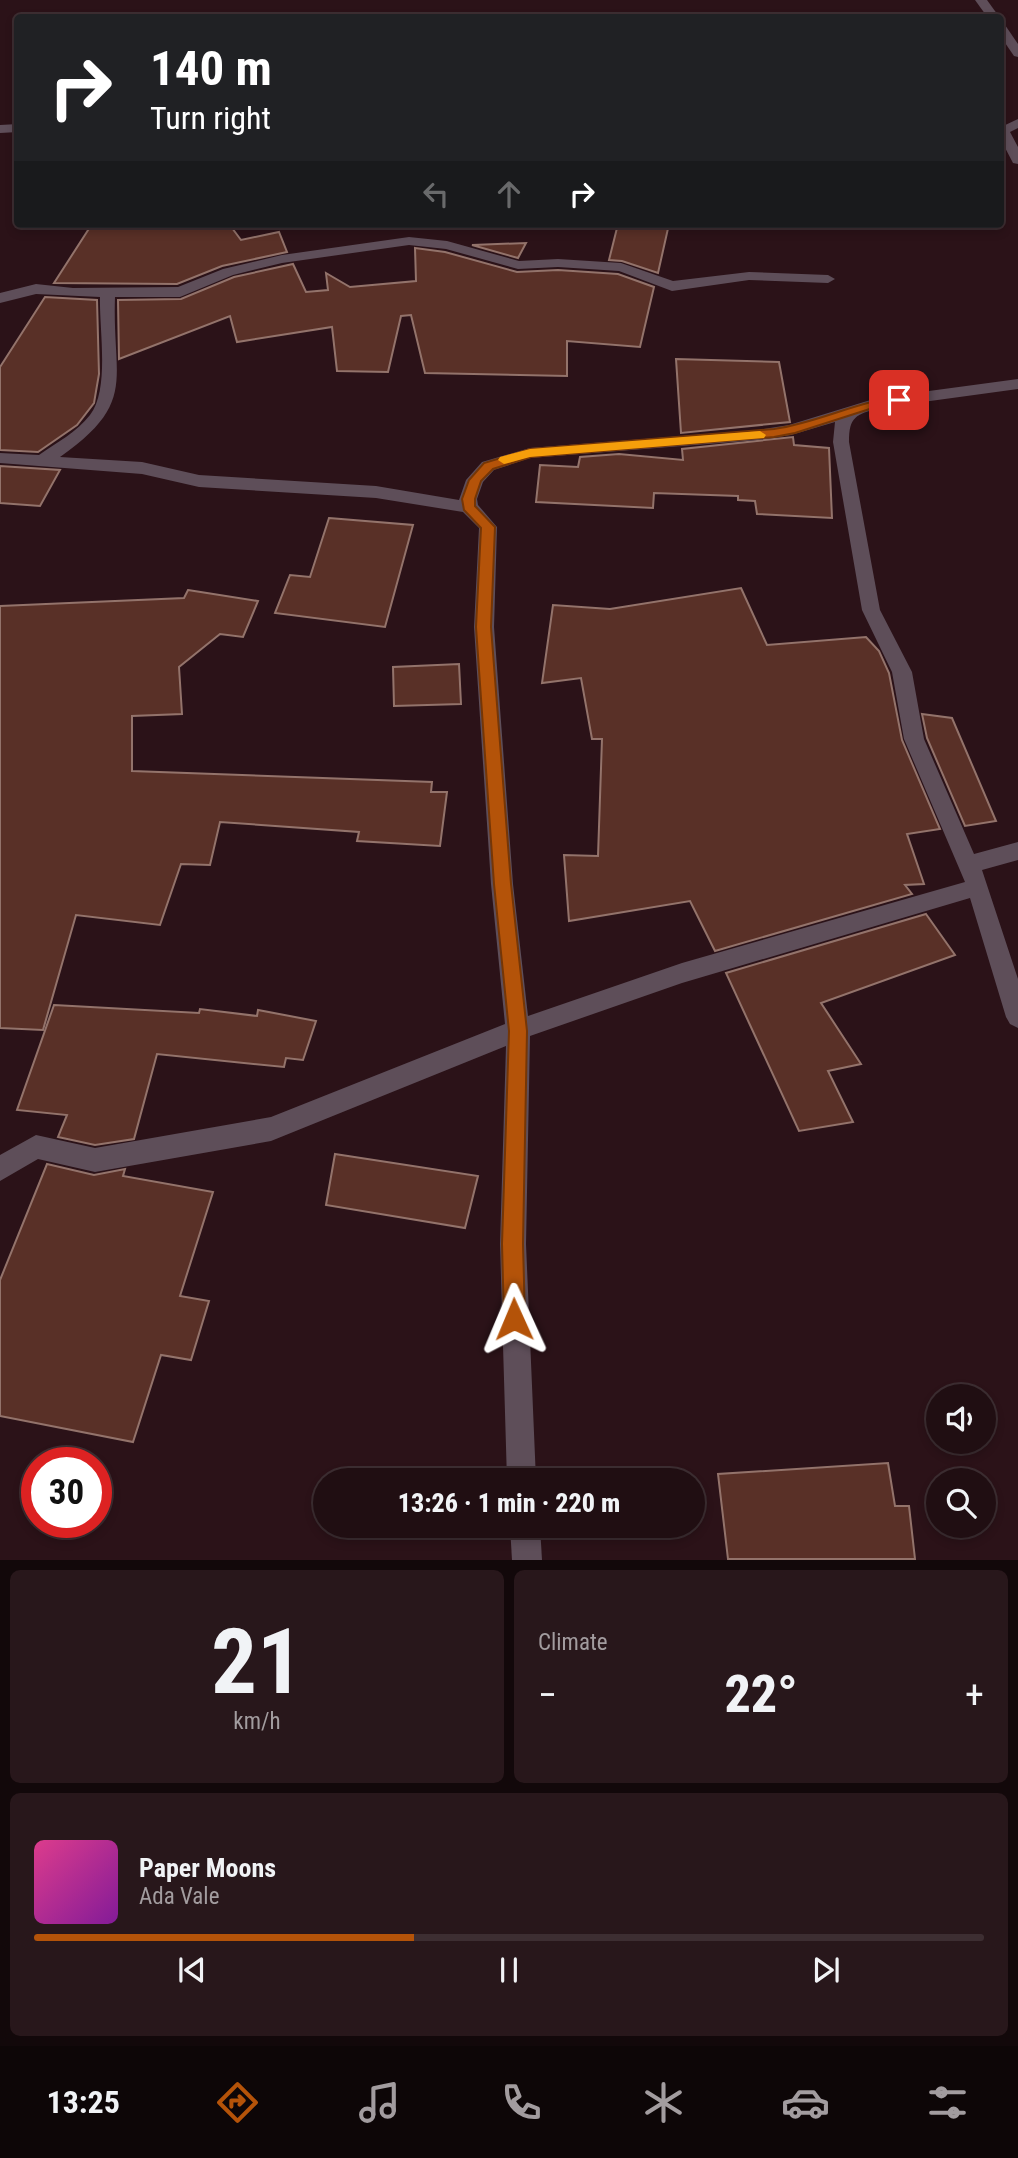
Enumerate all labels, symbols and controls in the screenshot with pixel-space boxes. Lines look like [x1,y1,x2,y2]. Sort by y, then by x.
text: 140 m [150,40,272,97]
icon: right [35,42,126,133]
text: Turn right [150,99,271,137]
icon: left [417,175,455,213]
icon: ahead [490,175,528,213]
icon: right [563,175,601,213]
pin [869,370,929,430]
icon: arrive [880,381,918,419]
position arrow [477,1282,551,1356]
map controls [926,1384,996,1538]
button: sound [926,1384,996,1454]
speed limit sign: 30 [21,1447,112,1538]
button: search [926,1468,996,1538]
text: 13:26 · 1 min · 220 m [398,1488,620,1518]
text: 21 [211,1609,303,1715]
text: Climate [538,1629,608,1656]
text: 22° [724,1664,798,1725]
text: − [538,1673,557,1717]
text: + [965,1673,984,1717]
text: km/h [233,1708,281,1735]
text: Paper Moons [139,1853,276,1883]
text: Ada Vale [139,1883,219,1910]
icon: previous [173,1951,211,1989]
icon: pause [490,1951,528,1989]
icon: next [807,1951,845,1989]
icon: directions [213,2078,262,2127]
icon: music [355,2078,404,2127]
icon: phone [497,2078,546,2127]
icon: climate [639,2078,688,2127]
icon: car [781,2078,830,2127]
icon: filters [923,2078,972,2127]
text: 13:25 [46,2083,120,2121]

